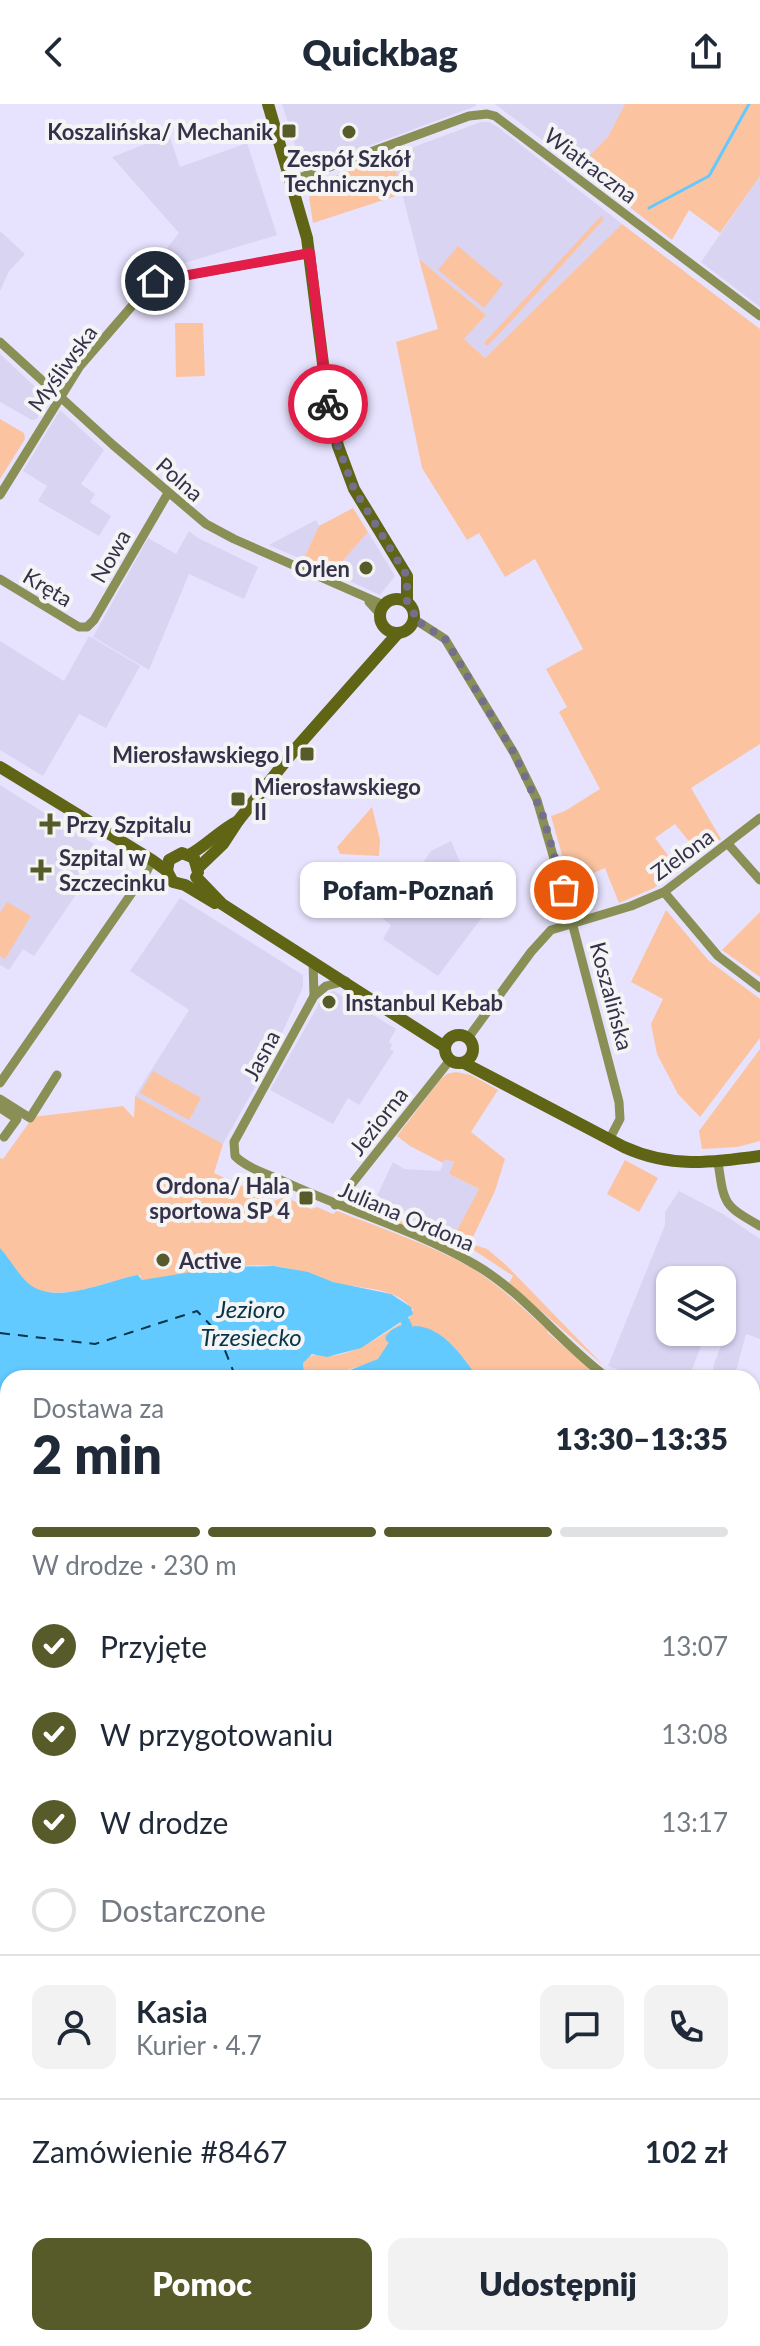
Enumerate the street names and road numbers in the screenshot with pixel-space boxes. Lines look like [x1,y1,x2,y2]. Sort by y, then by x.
street label: Wiatraczna [539,121,643,209]
street label: Myśliwska [22,320,102,416]
street label: Polna [151,451,209,507]
street label: Nowa [84,525,136,587]
street label: Kręta [19,562,77,612]
street label: Zielona [645,822,719,886]
street label: Koszalińska [585,939,639,1053]
street label: Jasna [237,1025,285,1085]
street label: Jeziorna [343,1081,413,1161]
street label: Juliana Ordona [335,1175,479,1257]

